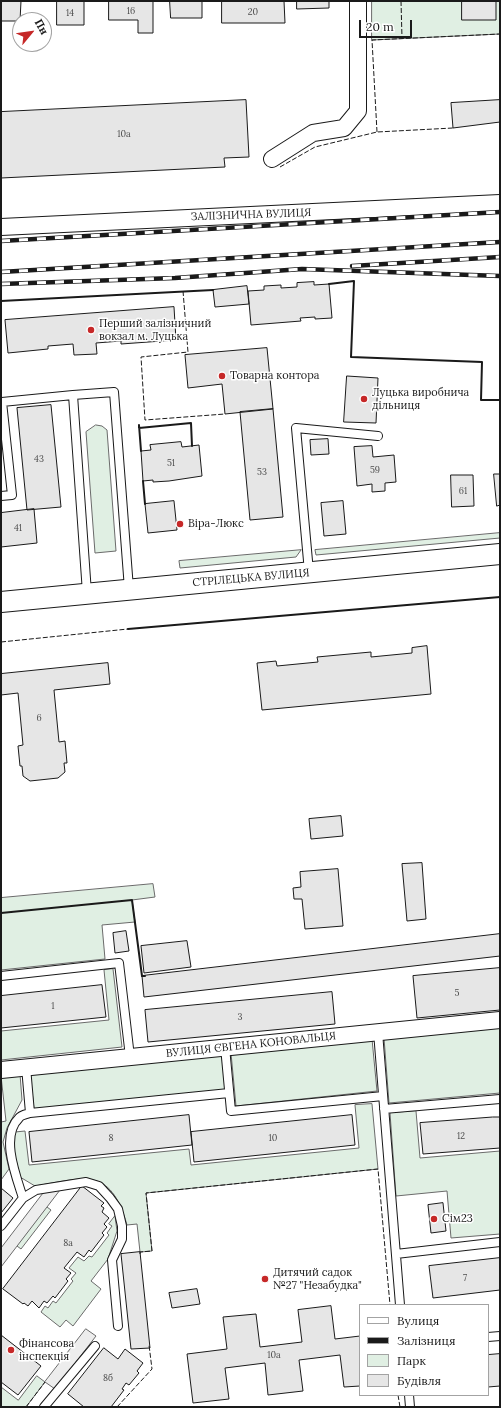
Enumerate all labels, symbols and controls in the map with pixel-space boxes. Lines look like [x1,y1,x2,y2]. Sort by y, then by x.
house number: 16 [127,6,135,16]
house number: 20 [248,7,258,17]
house number: 14 [66,8,74,18]
north arrow [12,12,52,52]
scale bar [361,12,414,38]
text: Пн [32,16,52,37]
text: 20 m [366,19,394,34]
house number: 10а [117,129,131,139]
street label: ЗАЛІЗНИЧНА ВУЛИЦЯ [190,206,312,224]
place label: Перший залізничний вокзал м. Луцька [99,317,211,343]
marker: Перший залізничний вокзал м. Луцька [86,325,96,335]
place label: Товарна контора [230,369,320,383]
marker: Товарна контора [217,371,227,381]
place label: Луцька виробнича дільниця [372,386,469,412]
marker: Луцька виробнича дільниця [359,394,369,404]
house number: 43 [34,454,44,464]
house number: 51 [167,458,175,468]
house number: 59 [370,465,380,475]
house number: 53 [257,467,267,477]
house number: 61 [459,486,467,496]
place label: Віра-Люкс [188,517,244,531]
marker: Віра-Люкс [175,519,185,529]
house number: 41 [14,523,22,533]
street label: СТРІЛЕЦЬКА ВУЛИЦЯ [192,566,310,590]
house number: 6 [36,713,42,723]
house number: 5 [455,988,459,998]
house number: 1 [51,1001,55,1011]
house number: 3 [237,1012,243,1022]
street label: ВУЛИЦЯ ЄВГЕНА КОНОВАЛЬЦЯ [165,1029,337,1061]
house number: 12 [457,1131,465,1141]
house number: 8 [108,1133,114,1143]
house number: 10 [269,1133,277,1143]
place label: Сім23 [442,1212,473,1226]
marker: Сім23 [429,1214,439,1224]
house number: 8а [63,1238,73,1248]
place label: Дитячий садок №27 "Незабудка" [273,1266,362,1292]
house number: 7 [463,1273,467,1283]
marker: Дитячий садок №27 "Незабудка" [260,1274,270,1284]
legend [359,1304,489,1396]
text: Вулиця [397,1313,439,1328]
text: Залізниця [397,1333,455,1348]
place label: Фінансова інспекція [19,1337,74,1363]
marker: Фінансова інспекція [6,1345,16,1355]
house number: 10а [267,1350,281,1360]
text: Парк [397,1353,426,1368]
house number: 8б [103,1373,113,1383]
text: Будівля [397,1373,441,1388]

